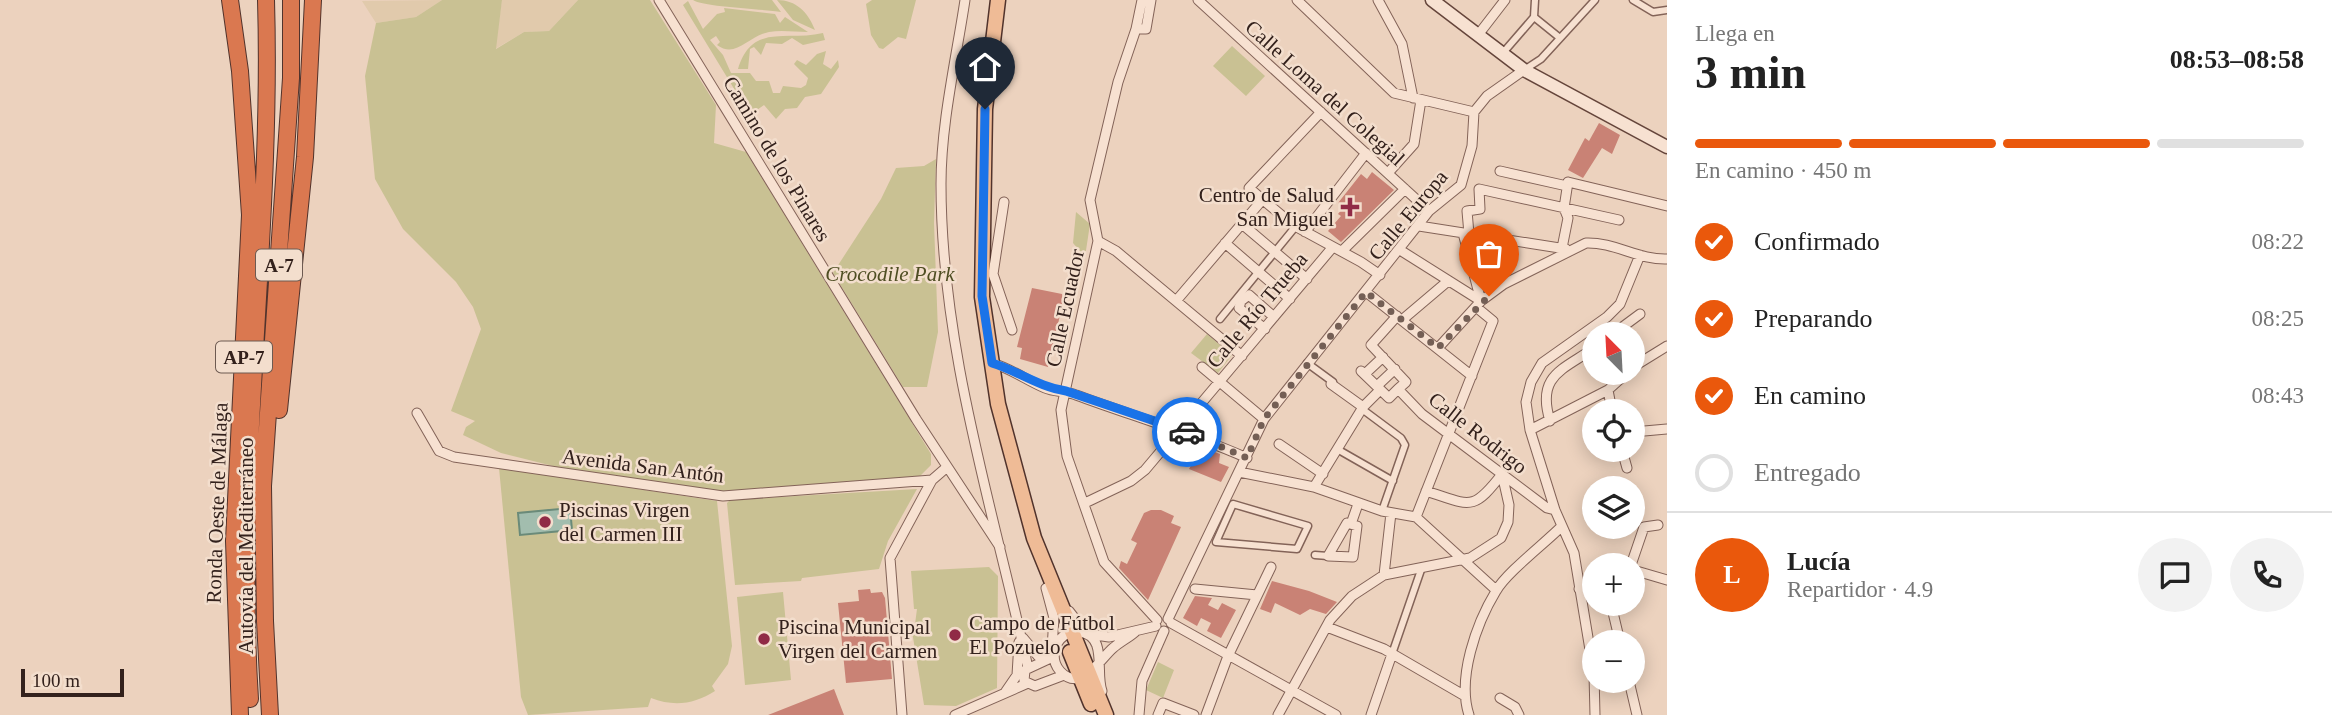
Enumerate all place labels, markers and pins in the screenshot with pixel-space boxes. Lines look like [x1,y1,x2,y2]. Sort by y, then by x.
pin [955,37,1015,109]
place label: Centro de Salud San Miguel [1199,183,1334,231]
marker: Centro de Salud San Miguel [1340,197,1360,217]
pin [1459,224,1519,296]
place label: Piscinas Virgen del Carmen III [559,498,690,546]
marker: Piscinas Virgen del Carmen III [537,514,553,530]
place label: Campo de Fútbol El Pozuelo [969,611,1115,659]
place label: Piscina Municipal Virgen del Carmen [778,615,938,663]
marker: Campo de Fútbol El Pozuelo [947,627,963,643]
marker: Piscina Municipal Virgen del Carmen [756,631,772,647]

